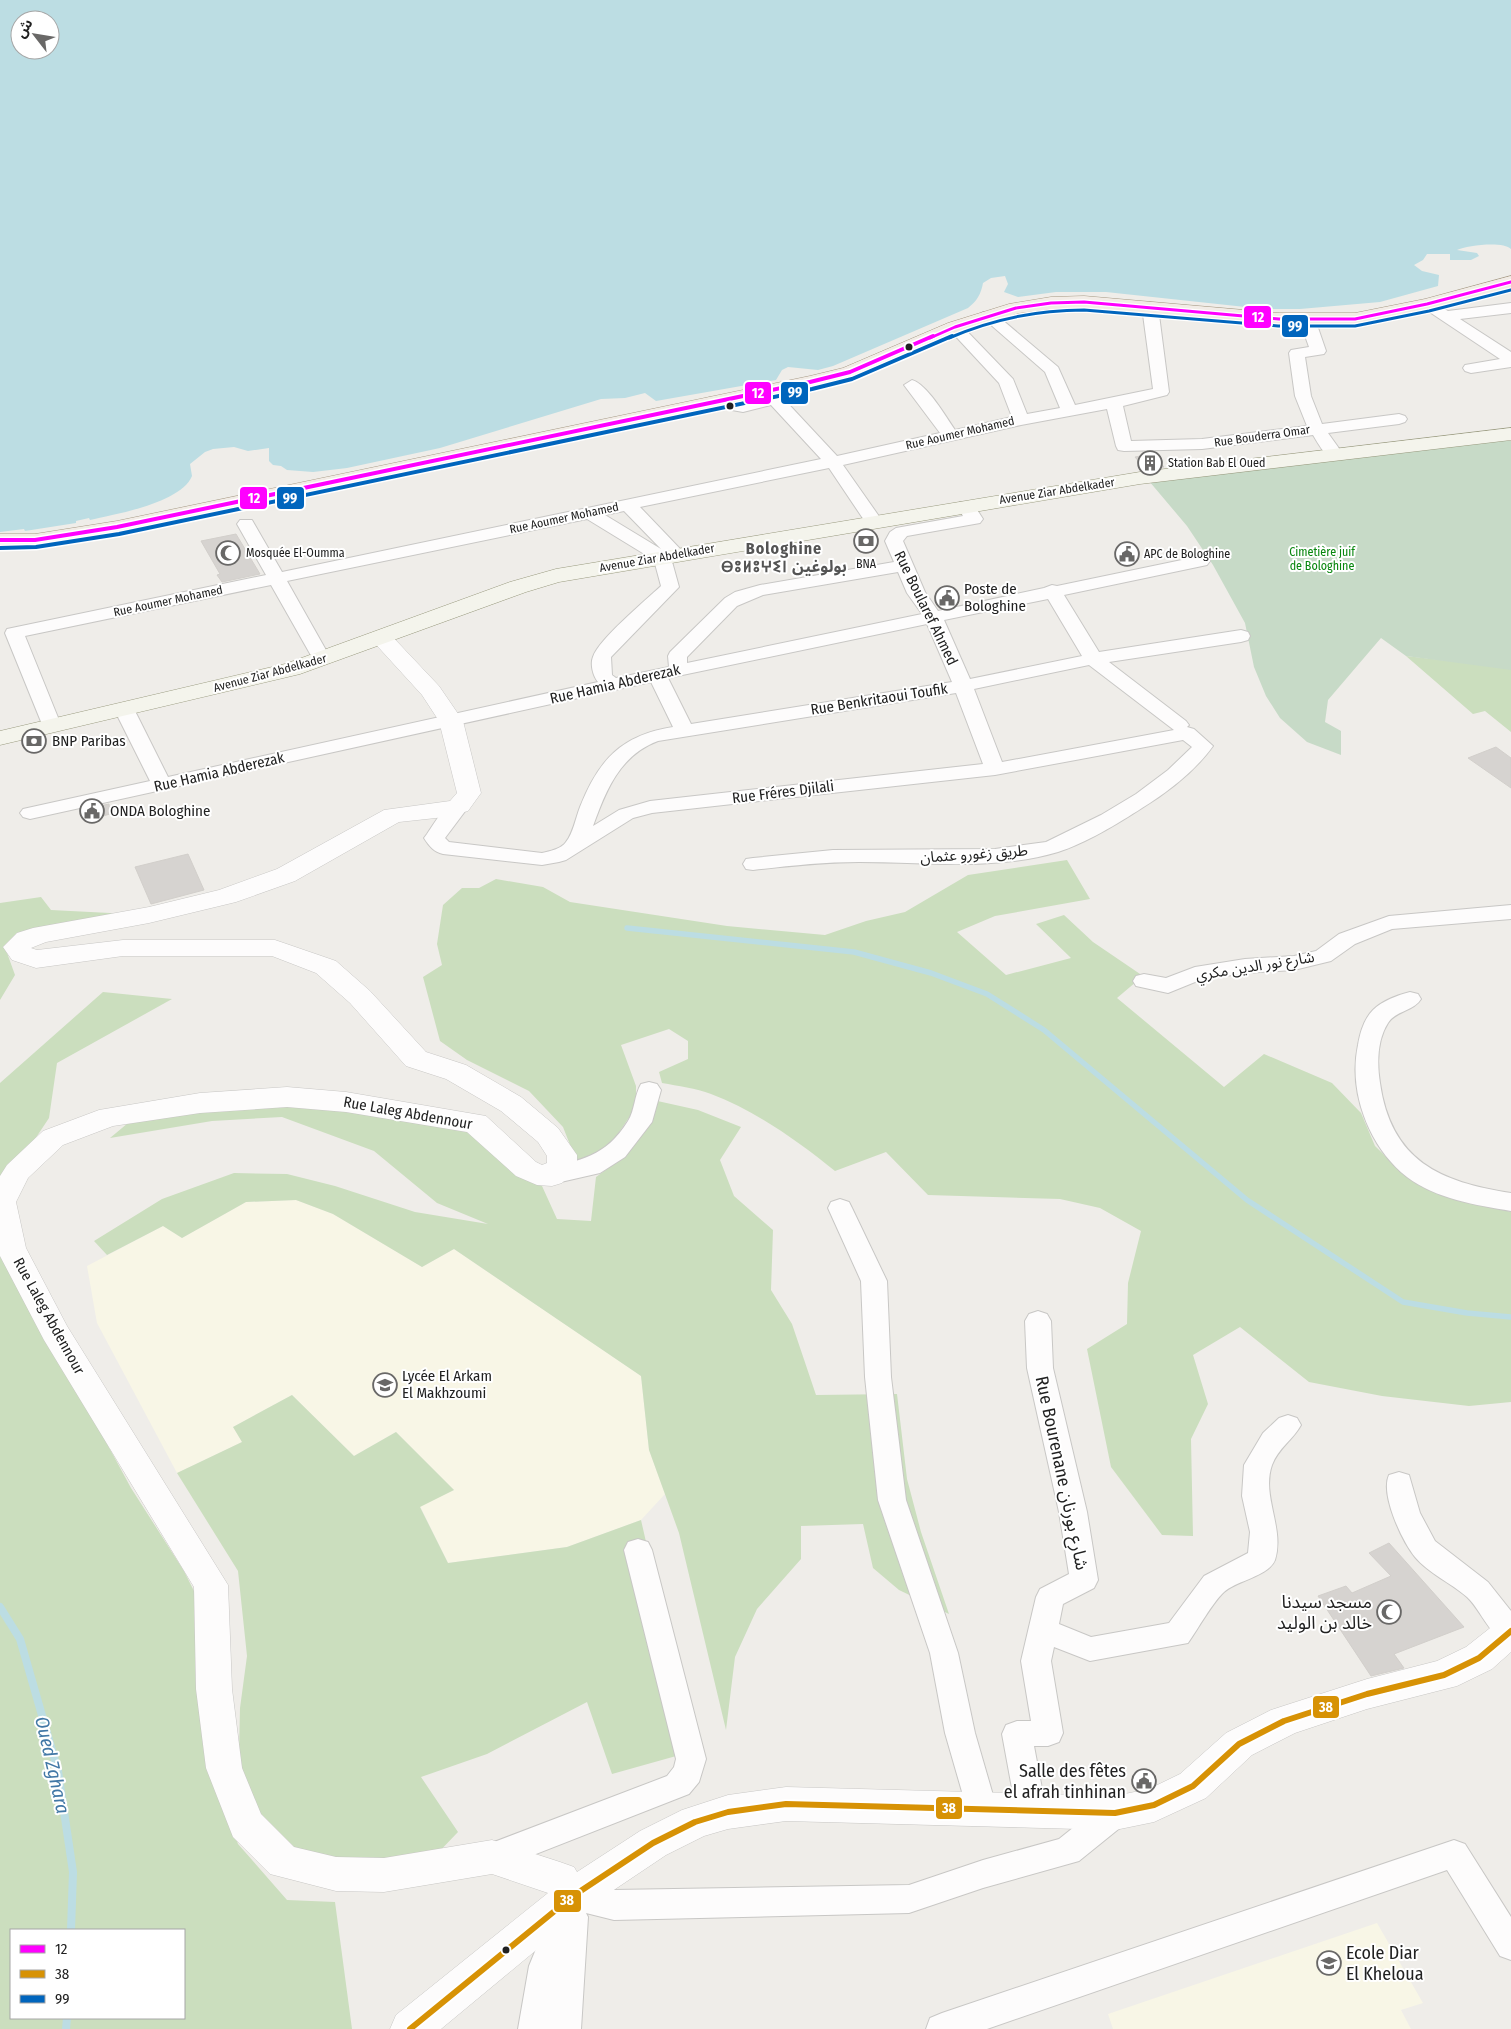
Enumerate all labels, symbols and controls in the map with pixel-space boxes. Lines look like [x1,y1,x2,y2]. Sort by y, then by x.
north arrow [10,10,60,60]
text: ش [12,16,37,41]
line badge: 12 [1243,305,1272,329]
text: 12 [1252,309,1265,326]
line badge: 99 [1281,314,1309,338]
text: 99 [1288,318,1302,335]
unlabelled marker [904,342,914,352]
line badge: 12 [744,381,772,405]
line badge: 99 [780,381,809,405]
text: 99 [788,384,802,401]
text: 12 [752,385,765,402]
unlabelled marker [725,401,735,411]
street label: Rue Aoumer Mohamed [904,414,1016,452]
street label: Rue Bouderra Omar [1213,422,1312,450]
building icon: Station Bab El Oued [1137,450,1163,476]
place label: Station Bab El Oued [1168,456,1265,470]
street label: Avenue Ziar Abdelkader [998,475,1116,507]
line badge: 12 [239,486,268,510]
line badge: 99 [276,486,305,510]
text: 12 [248,490,261,507]
text: 99 [283,490,297,507]
street label: Rue Aoumer Mohamed [508,500,620,536]
bank icon: BNA [853,528,879,554]
district label: Bologhine ⴱⵓⵍⵓⵖⵉⵏ بولوغين [721,539,847,576]
mosque icon: Mosquée El-Oumma [215,540,241,566]
street label: Avenue Ziar Abdelkader [598,541,716,575]
public building icon: APC de Bologhine [1114,541,1140,567]
park label: Cimetière juif de Bologhine [1289,545,1356,573]
place label: Mosquée El-Oumma [246,546,345,560]
place label: APC de Bologhine [1144,547,1230,561]
street label: Rue Boularef Ahmed [890,548,962,668]
place label: BNA [856,557,877,571]
place label: Poste de Bologhine [964,580,1026,615]
street label: Rue Aoumer Mohamed [112,583,224,619]
public building icon: Poste de Bologhine [934,585,960,611]
street label: Avenue Ziar Abdelkader [212,651,329,695]
street label: Rue Hamia Abderezak [548,660,682,708]
street label: Rue Benkritaoui Toufik [809,679,949,719]
bank icon: BNP Paribas [21,728,47,754]
place label: BNP Paribas [52,732,126,750]
street label: Rue Hamia Abderezak [152,748,286,796]
street label: Rue Fréres Djilali [731,777,835,807]
public building icon: ONDA Bologhine [79,798,105,824]
place label: ONDA Bologhine [110,802,210,820]
street label: طريق زغورو عثمان [920,841,1028,868]
street label: شارع نور الدين مكري [1194,948,1316,987]
street label: Rue Laleg Abdennour [342,1093,475,1133]
street label: Rue Laleg Abdennour [9,1254,89,1378]
place label: Lycée El Arkam El Makhzoumi [402,1367,492,1402]
school or university icon: Lycée El Arkam El Makhzoumi [372,1372,398,1398]
street label: Rue Bourenane شارع بورنان [1028,1374,1093,1573]
place label: مسجد سيدنا خالد بن الوليد [1277,1591,1372,1634]
mosque icon: مسجد سيدنا خالد بن الوليد [1376,1599,1402,1625]
line badge: 38 [1312,1695,1340,1719]
text: 38 [1318,1699,1334,1716]
water label: Oued Zghara [30,1714,75,1816]
place label: Salle des fêtes el afrah tinhinan [1004,1760,1126,1803]
public building icon: Salle des fêtes el afrah tinhinan [1131,1768,1157,1794]
line badge: 38 [935,1796,963,1820]
text: 38 [941,1800,957,1817]
line badge: 38 [553,1889,582,1913]
text: 38 [559,1892,575,1909]
legend [10,1929,185,2019]
text: 12 [55,1940,68,1958]
place label: Ecole Diar El Kheloua [1346,1942,1424,1985]
unlabelled marker [501,1945,511,1955]
school or university icon: Ecole Diar El Kheloua [1316,1950,1342,1976]
text: 38 [55,1965,69,1983]
text: 99 [55,1990,70,2008]

